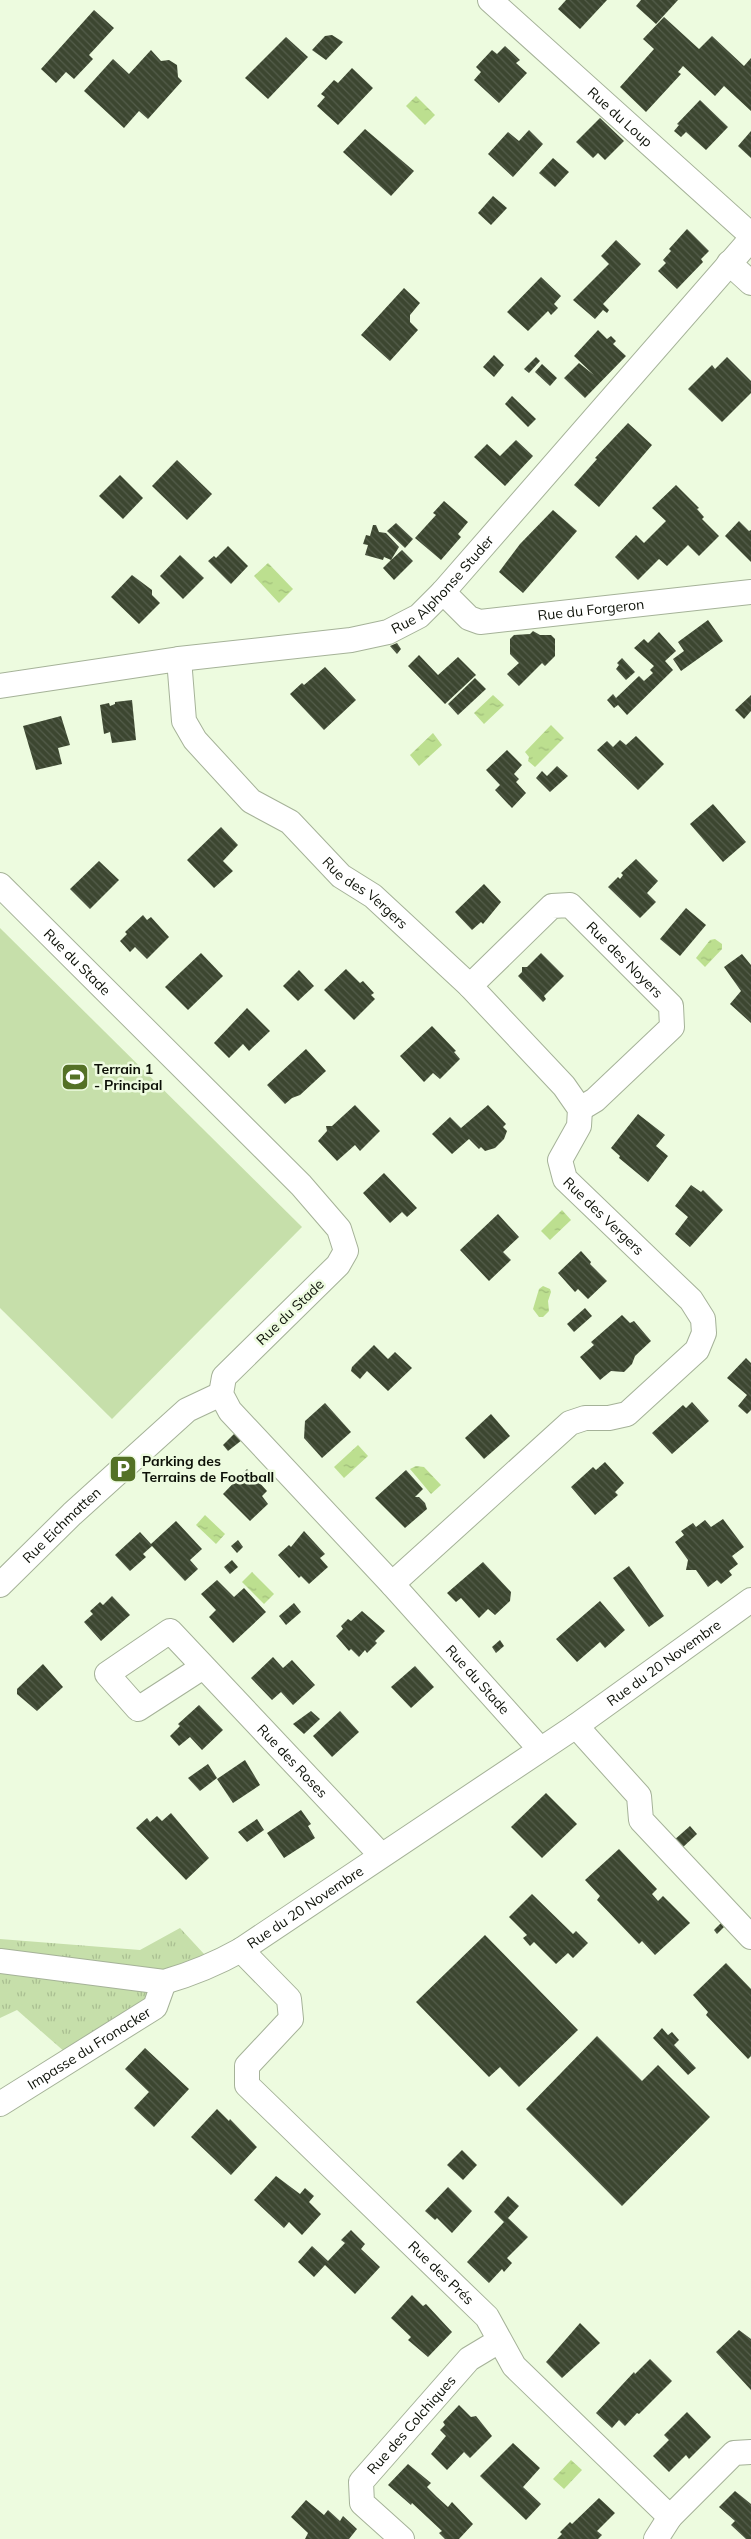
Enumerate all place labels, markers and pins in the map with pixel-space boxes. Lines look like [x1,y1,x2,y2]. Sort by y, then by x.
place label: Terrain 1 - Principal [94,1060,162,1094]
sports icon: Terrain 1 - Principal [60,1062,90,1092]
place label: Parking des Terrains de Football [142,1452,274,1486]
parking icon: Parking des Terrains de Football [108,1454,138,1484]

